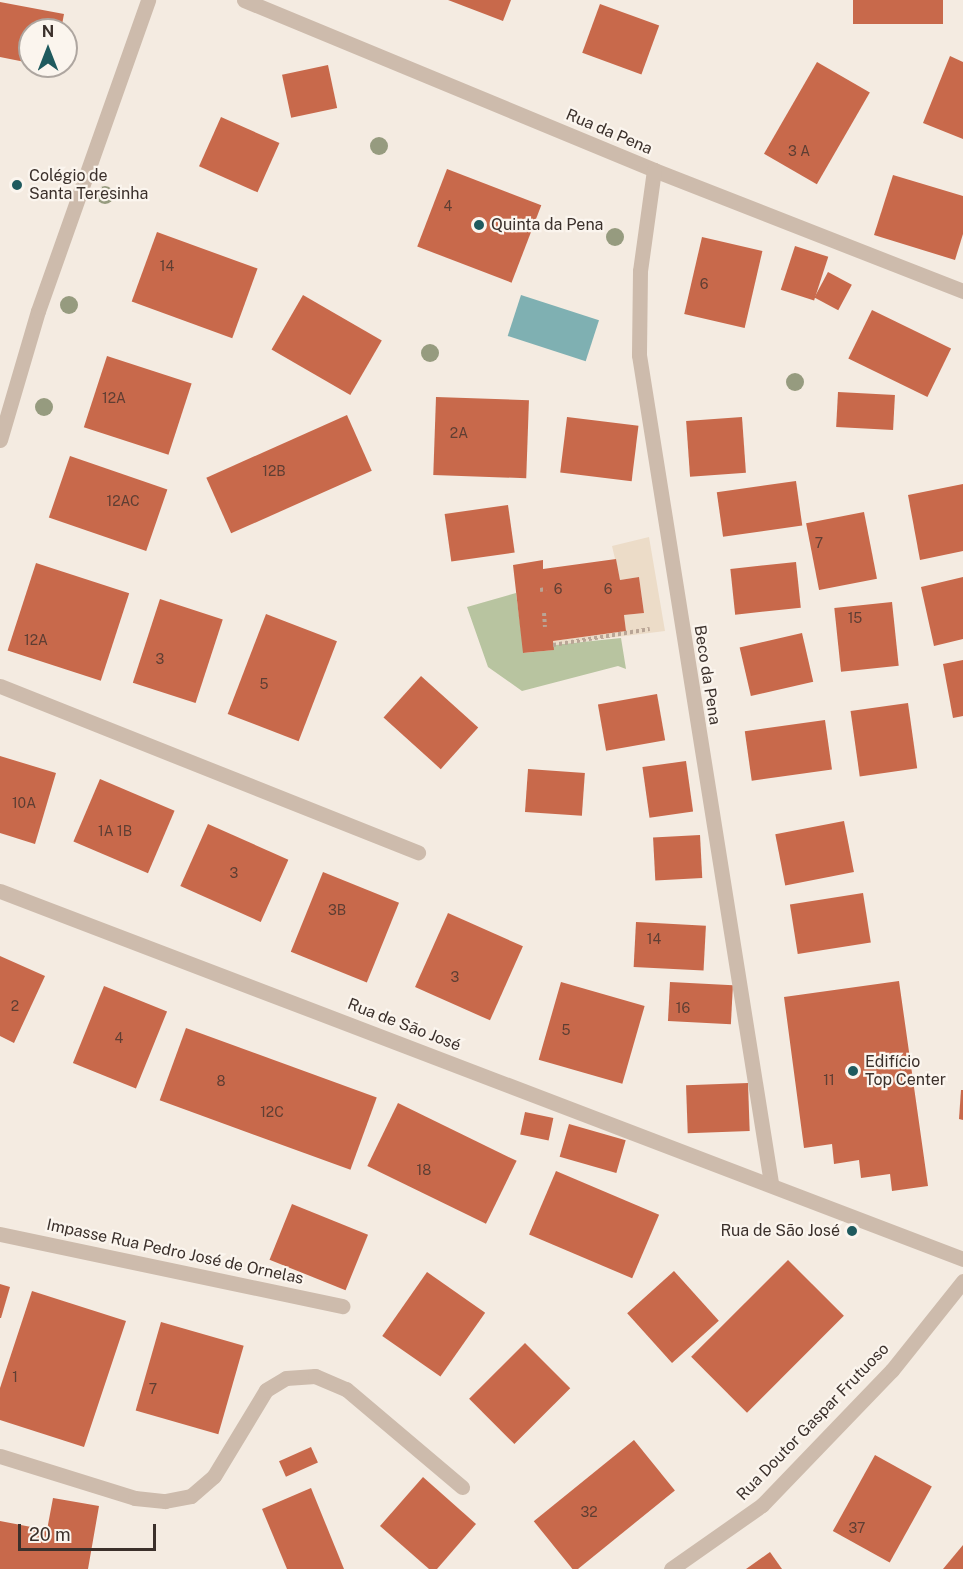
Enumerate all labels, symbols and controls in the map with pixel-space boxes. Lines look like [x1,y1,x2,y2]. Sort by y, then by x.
north arrow [18,18,78,78]
text: N [42,22,54,41]
street label: Rua da Pena [563,105,655,159]
house number: 3 A [788,143,810,159]
place label: Colégio de Santa Teresinha [29,166,148,204]
marker: Colégio de Santa Teresinha [10,178,24,192]
house number: 4 [444,198,452,214]
place label: Quinta da Pena [491,215,604,235]
marker: Quinta da Pena [472,218,486,232]
house number: 14 [160,258,174,274]
house number: 6 [700,276,708,292]
house number: 12A [102,390,126,406]
house number: 2A [450,425,468,441]
house number: 12B [262,463,286,479]
house number: 12AC [106,493,140,509]
house number: 7 [815,535,823,551]
house number: 6 [554,581,562,597]
house number: 6 [604,581,612,597]
house number: 15 [848,610,862,626]
street label: Beco da Pena [690,624,724,726]
house number: 12A [24,632,48,648]
house number: 3 [156,651,164,667]
house number: 5 [260,676,268,692]
house number: 10A [12,795,36,811]
house number: 1A 1B [98,823,132,839]
house number: 3 [230,865,238,881]
house number: 3B [328,902,346,918]
house number: 14 [647,931,661,947]
house number: 3 [451,969,459,985]
street label: Rua de São José [345,995,463,1055]
house number: 2 [11,998,19,1014]
house number: 16 [676,1000,690,1016]
house number: 5 [562,1022,570,1038]
house number: 4 [115,1030,123,1046]
place label: Edifício Top Center [865,1052,946,1090]
marker: Edifício Top Center [846,1064,860,1078]
house number: 11 [823,1072,835,1088]
house number: 8 [216,1073,226,1089]
house number: 12C [260,1104,284,1120]
house number: 18 [417,1162,431,1178]
street label: Impasse Rua Pedro José de Ornelas [44,1215,306,1289]
place label: Rua de São José [720,1221,840,1241]
marker: Rua de São José [845,1224,859,1238]
street label: Rua Doutor Gaspar Frutuoso [733,1339,893,1505]
house number: 1 [12,1369,18,1385]
house number: 7 [149,1381,157,1397]
house number: 32 [580,1504,598,1520]
scale bar [21,1512,159,1550]
house number: 37 [849,1520,865,1536]
text: 20 m [29,1524,71,1545]

